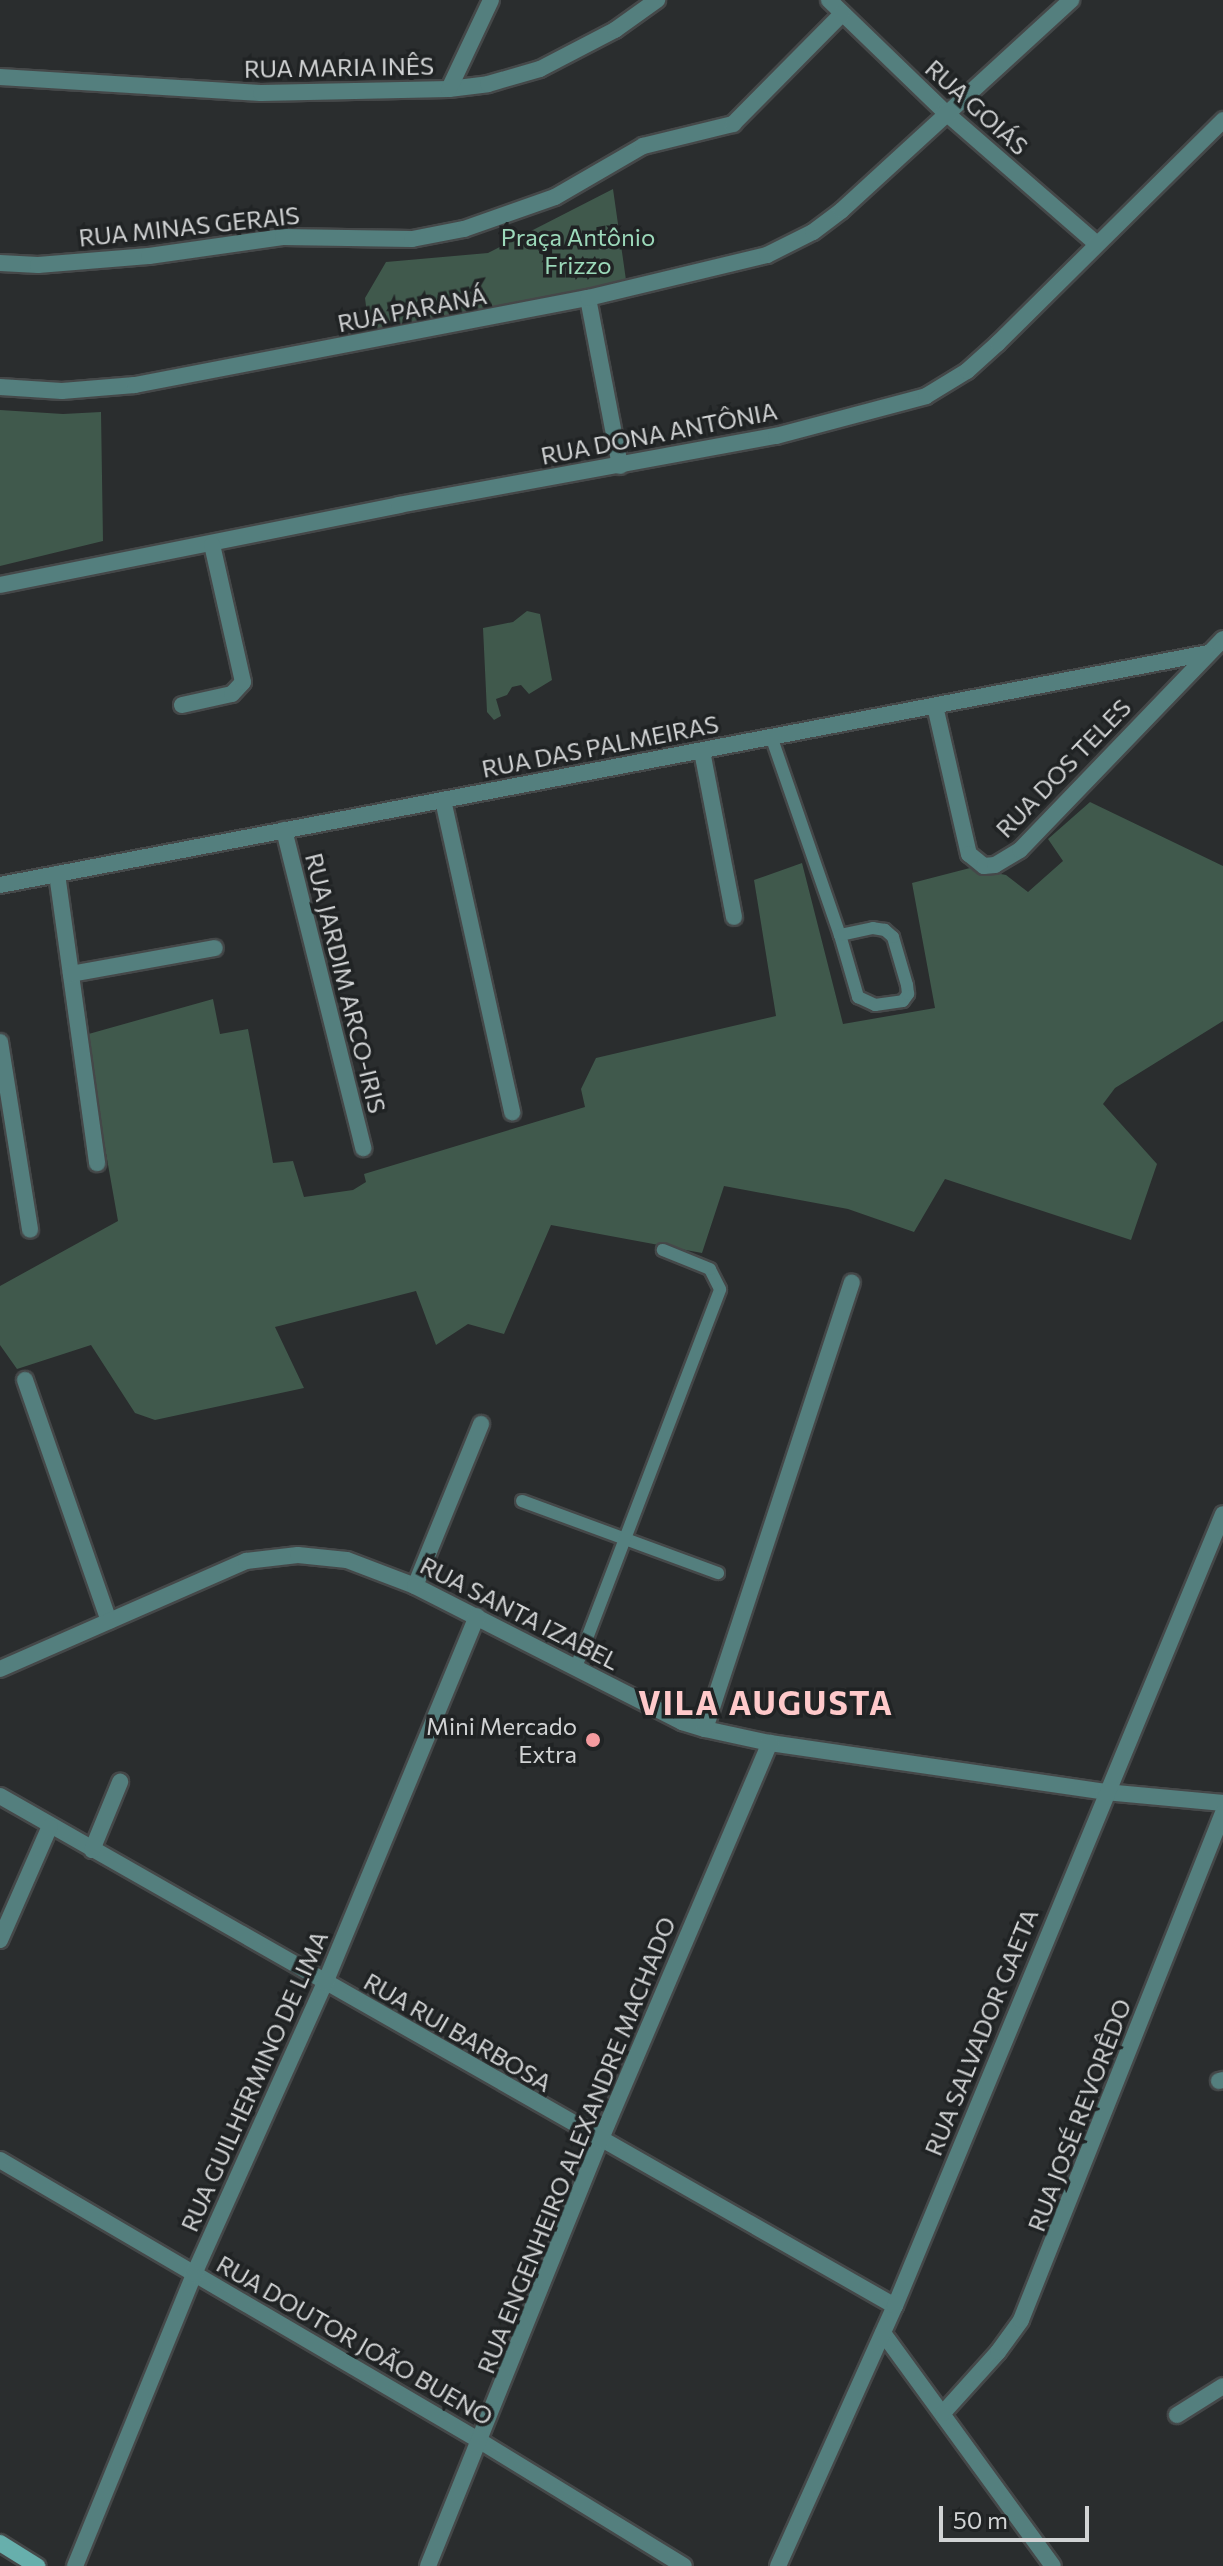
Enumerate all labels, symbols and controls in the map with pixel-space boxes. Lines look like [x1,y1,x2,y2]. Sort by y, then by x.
street label: RUA MARIA INÊS [244,51,434,83]
street label: RUA GOIÁS [920,53,1034,161]
street label: RUA MINAS GERAIS [77,200,301,252]
park label: Praça Antônio Frizzo [501,223,655,279]
street label: RUA PARANÁ [335,280,489,338]
street label: RUA DONA ANTÔNIA [538,396,780,470]
street label: RUA DOS TELES [990,693,1136,843]
street label: RUA DAS PALMEIRAS [479,709,721,783]
street label: RUA JARDIM ARCO-IRIS [300,850,392,1116]
street label: RUA SANTA IZABEL [416,1550,624,1676]
district label: VILA AUGUSTA [638,1683,894,1721]
place label: Mini Mercado Extra [426,1712,577,1768]
marker: Mini Mercado Extra [584,1731,602,1749]
street label: RUA SALVADOR GAETA [918,1904,1044,2160]
street label: RUA ENGENHEIRO ALEXANDRE MACHADO [471,1913,681,2377]
street label: RUA GUILHERMINO DE LIMA [175,1926,333,2236]
street label: RUA RUI BARBOSA [359,1967,557,2097]
street label: RUA JOSÉ REVORÊDO [1021,1995,1137,2235]
street label: RUA DOUTOR JOÃO BUENO [212,2249,498,2431]
scale bar [943,2490,1093,2540]
text: 50 m [953,2505,1008,2534]

